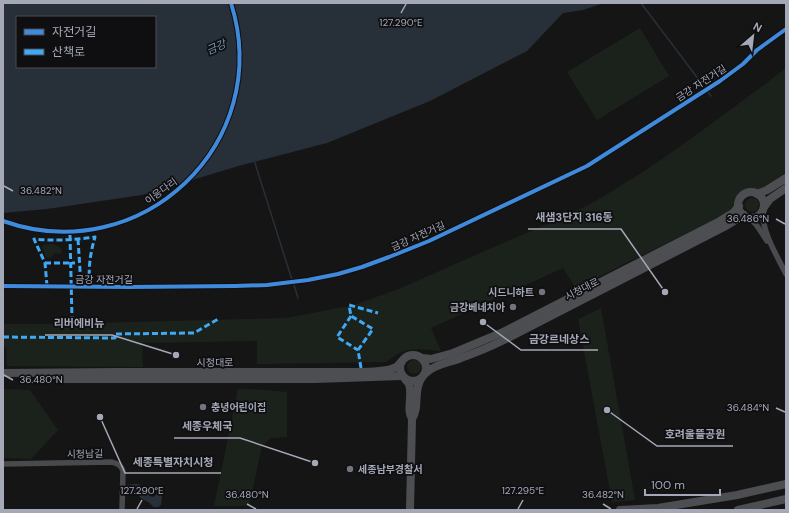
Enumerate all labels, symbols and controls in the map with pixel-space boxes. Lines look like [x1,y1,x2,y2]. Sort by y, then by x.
legend [16,16,156,68]
text: 127.290°E [379,16,423,29]
north arrow [733,16,773,56]
text: N [751,19,765,35]
text: 자전거길 [52,24,96,40]
water label: 금강 [204,36,230,58]
text: 산책로 [52,44,85,60]
street label: 금강 자전거길 [673,62,729,104]
street label: 이응다리 [142,175,180,207]
text: 36.482°N [20,184,62,197]
callout: 새샘3단지 316동 [528,206,621,229]
text: 새샘3단지 316동 [535,210,613,224]
text: 36.486°N [727,212,769,225]
street label: 금강 자전거길 [389,218,447,254]
street label: 금강 자전거길 [75,273,133,286]
street label: 시청대로 [563,275,601,303]
place label: 시드니하트 [488,286,534,299]
marker: 시드니하트 [537,287,547,297]
place label: 금강베네치아 [450,301,506,314]
marker: 금강베네치아 [508,302,518,312]
callout: 리버에비뉴 [45,312,112,335]
text: 리버에비뉴 [54,316,104,330]
callout: 금강르네상스 [521,327,598,350]
text: 금강르네상스 [529,332,589,346]
street label: 시청대로 [197,356,233,369]
text: 36.480°N [19,373,63,386]
place label: 충녕어린이집 [211,401,266,414]
text: 36.484°N [727,401,769,414]
marker: 충녕어린이집 [198,402,208,412]
callout: 세종우체국 [174,415,240,438]
text: 세종우체국 [182,419,232,433]
callout: 호려울뜰공원 [657,423,733,446]
text: 호려울뜰공원 [665,427,725,441]
street label: 시청남길 [66,447,104,461]
callout: 세종특별자치시청 [125,450,221,473]
text: 세종특별자치시청 [133,455,213,469]
place label: 세종남부경찰서 [358,463,422,476]
marker: 세종남부경찰서 [345,464,355,474]
scale bar [645,471,720,497]
text: 100 m [651,477,685,493]
text: 127.290°E [120,484,164,497]
text: 127.295°E [502,484,545,497]
text: 36.480°N [225,488,269,501]
text: 36.482°N [582,488,624,501]

